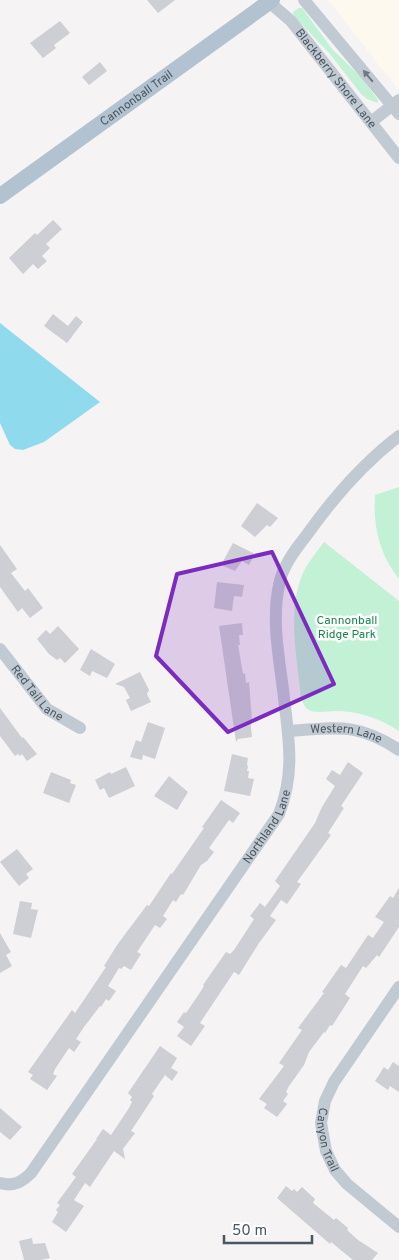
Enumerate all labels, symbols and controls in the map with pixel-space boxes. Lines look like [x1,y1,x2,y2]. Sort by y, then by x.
street label: Blackberry Shore Lane [291,26,380,132]
street label: Cannonball Trail [97,67,177,130]
one-way arrow [362,71,374,83]
park label: Cannonball Ridge Park [317,613,378,643]
street label: Red Tail Lane [7,662,66,726]
street label: Western Lane [310,721,385,748]
street label: Northland Lane [240,788,295,867]
street label: Canyon Trail [312,1106,342,1175]
scale bar [224,1212,312,1244]
text: 50 m [232,1222,267,1241]

